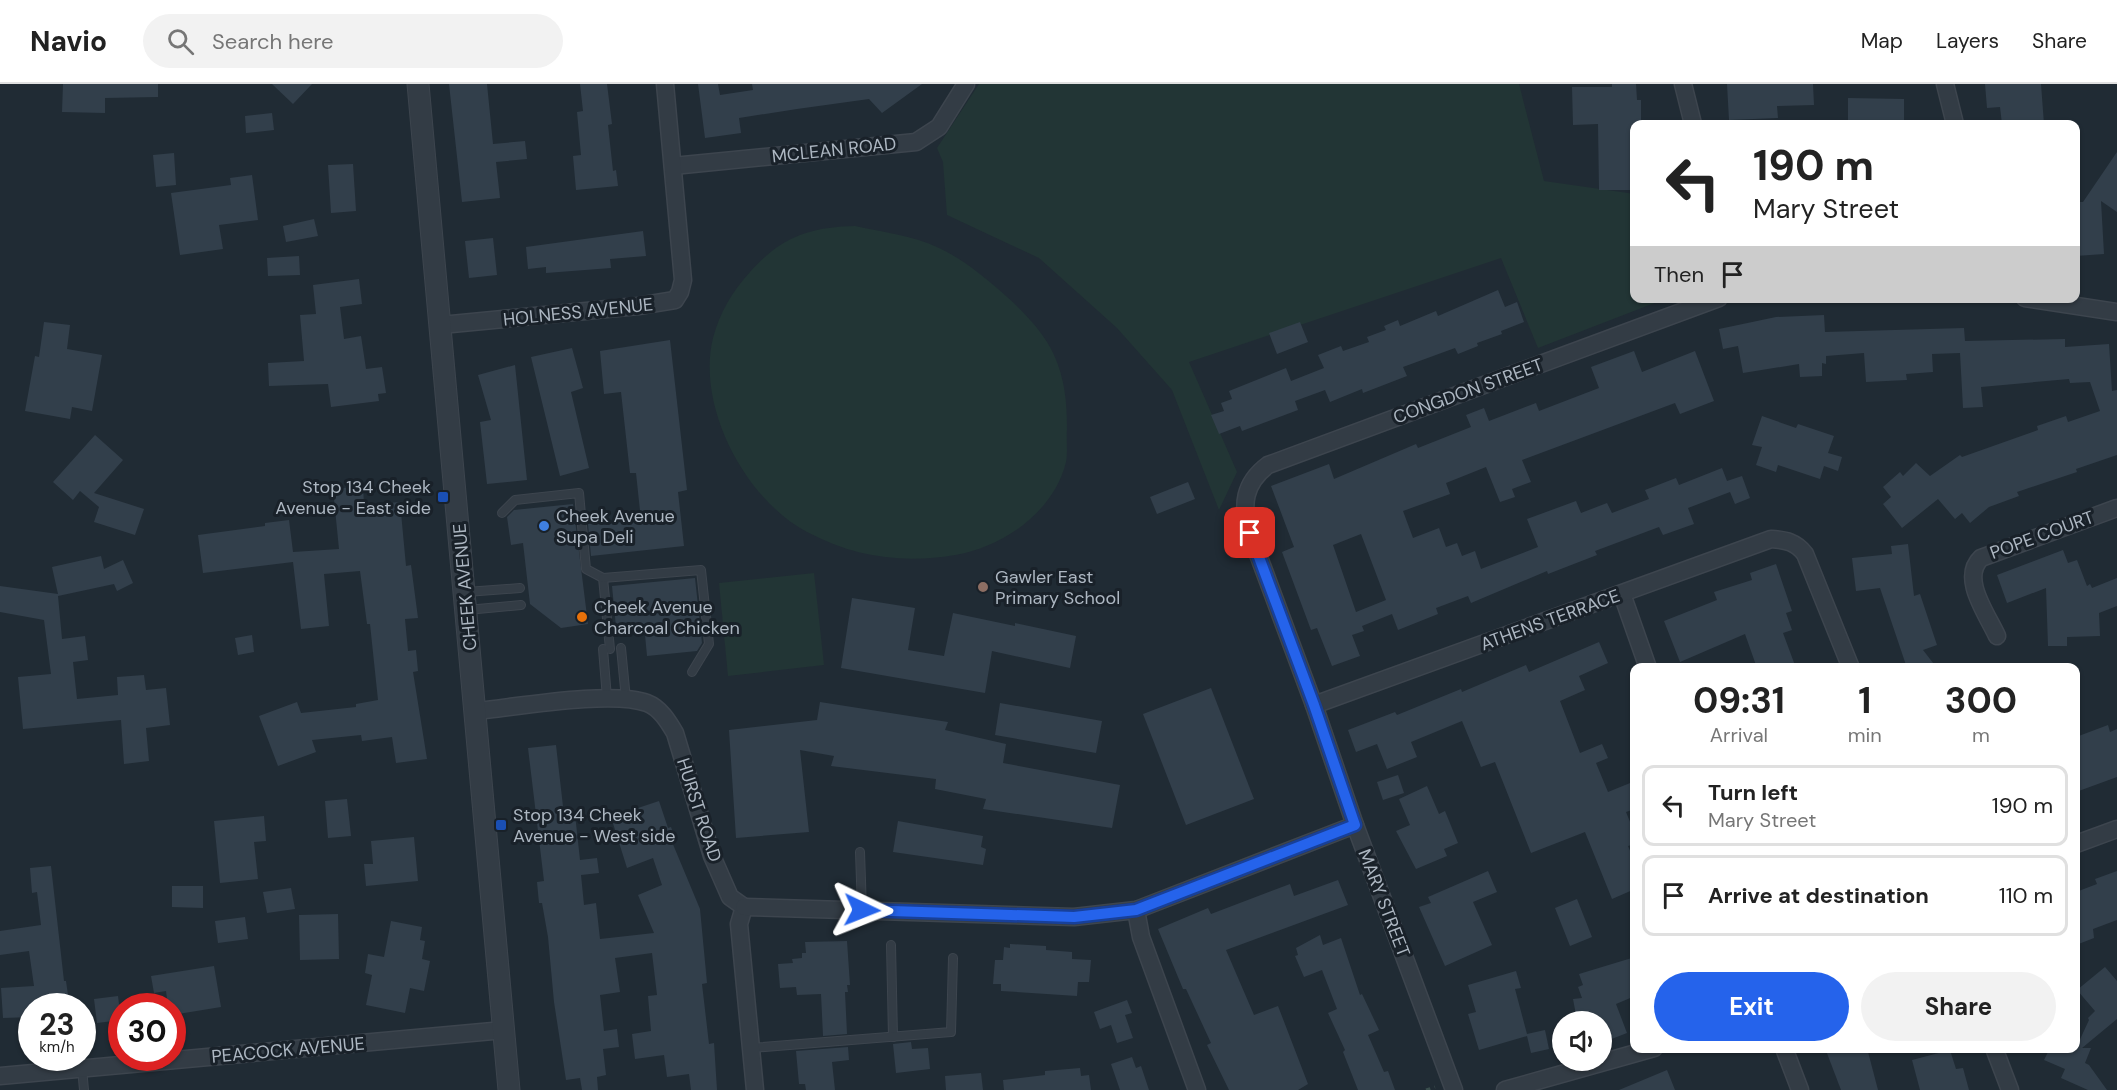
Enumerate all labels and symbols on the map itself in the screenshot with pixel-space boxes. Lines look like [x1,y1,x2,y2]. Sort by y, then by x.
street label: MCLEAN ROAD [771,132,897,168]
street label: HOLNESS AVENUE [502,292,654,332]
street label: CONGDON STREET [1390,353,1546,429]
place label: Stop 134 Cheek Avenue - East side [275,475,431,520]
marker: Stop 134 Cheek Avenue - East side [436,490,450,504]
place label: Cheek Avenue Supa Deli [556,504,675,549]
street label: POPE COURT [1987,505,2097,565]
pin [1224,507,1275,558]
marker: Cheek Avenue Supa Deli [537,519,551,533]
street label: CHEEK AVENUE [447,522,483,652]
place label: Gawler East Primary School [995,565,1120,610]
marker: Gawler East Primary School [976,580,990,594]
street label: ATHENS TERRACE [1477,584,1623,656]
place label: Cheek Avenue Charcoal Chicken [594,595,740,640]
marker: Cheek Avenue Charcoal Chicken [575,610,589,624]
street label: HURST ROAD [671,755,727,865]
place label: Stop 134 Cheek Avenue - West side [513,803,676,848]
marker: Stop 134 Cheek Avenue - West side [494,818,508,832]
street label: MARY STREET [1352,846,1416,960]
position arrow [830,878,894,942]
speed limit sign: 30 [108,993,186,1071]
street label: PEACOCK AVENUE [210,1031,366,1069]

